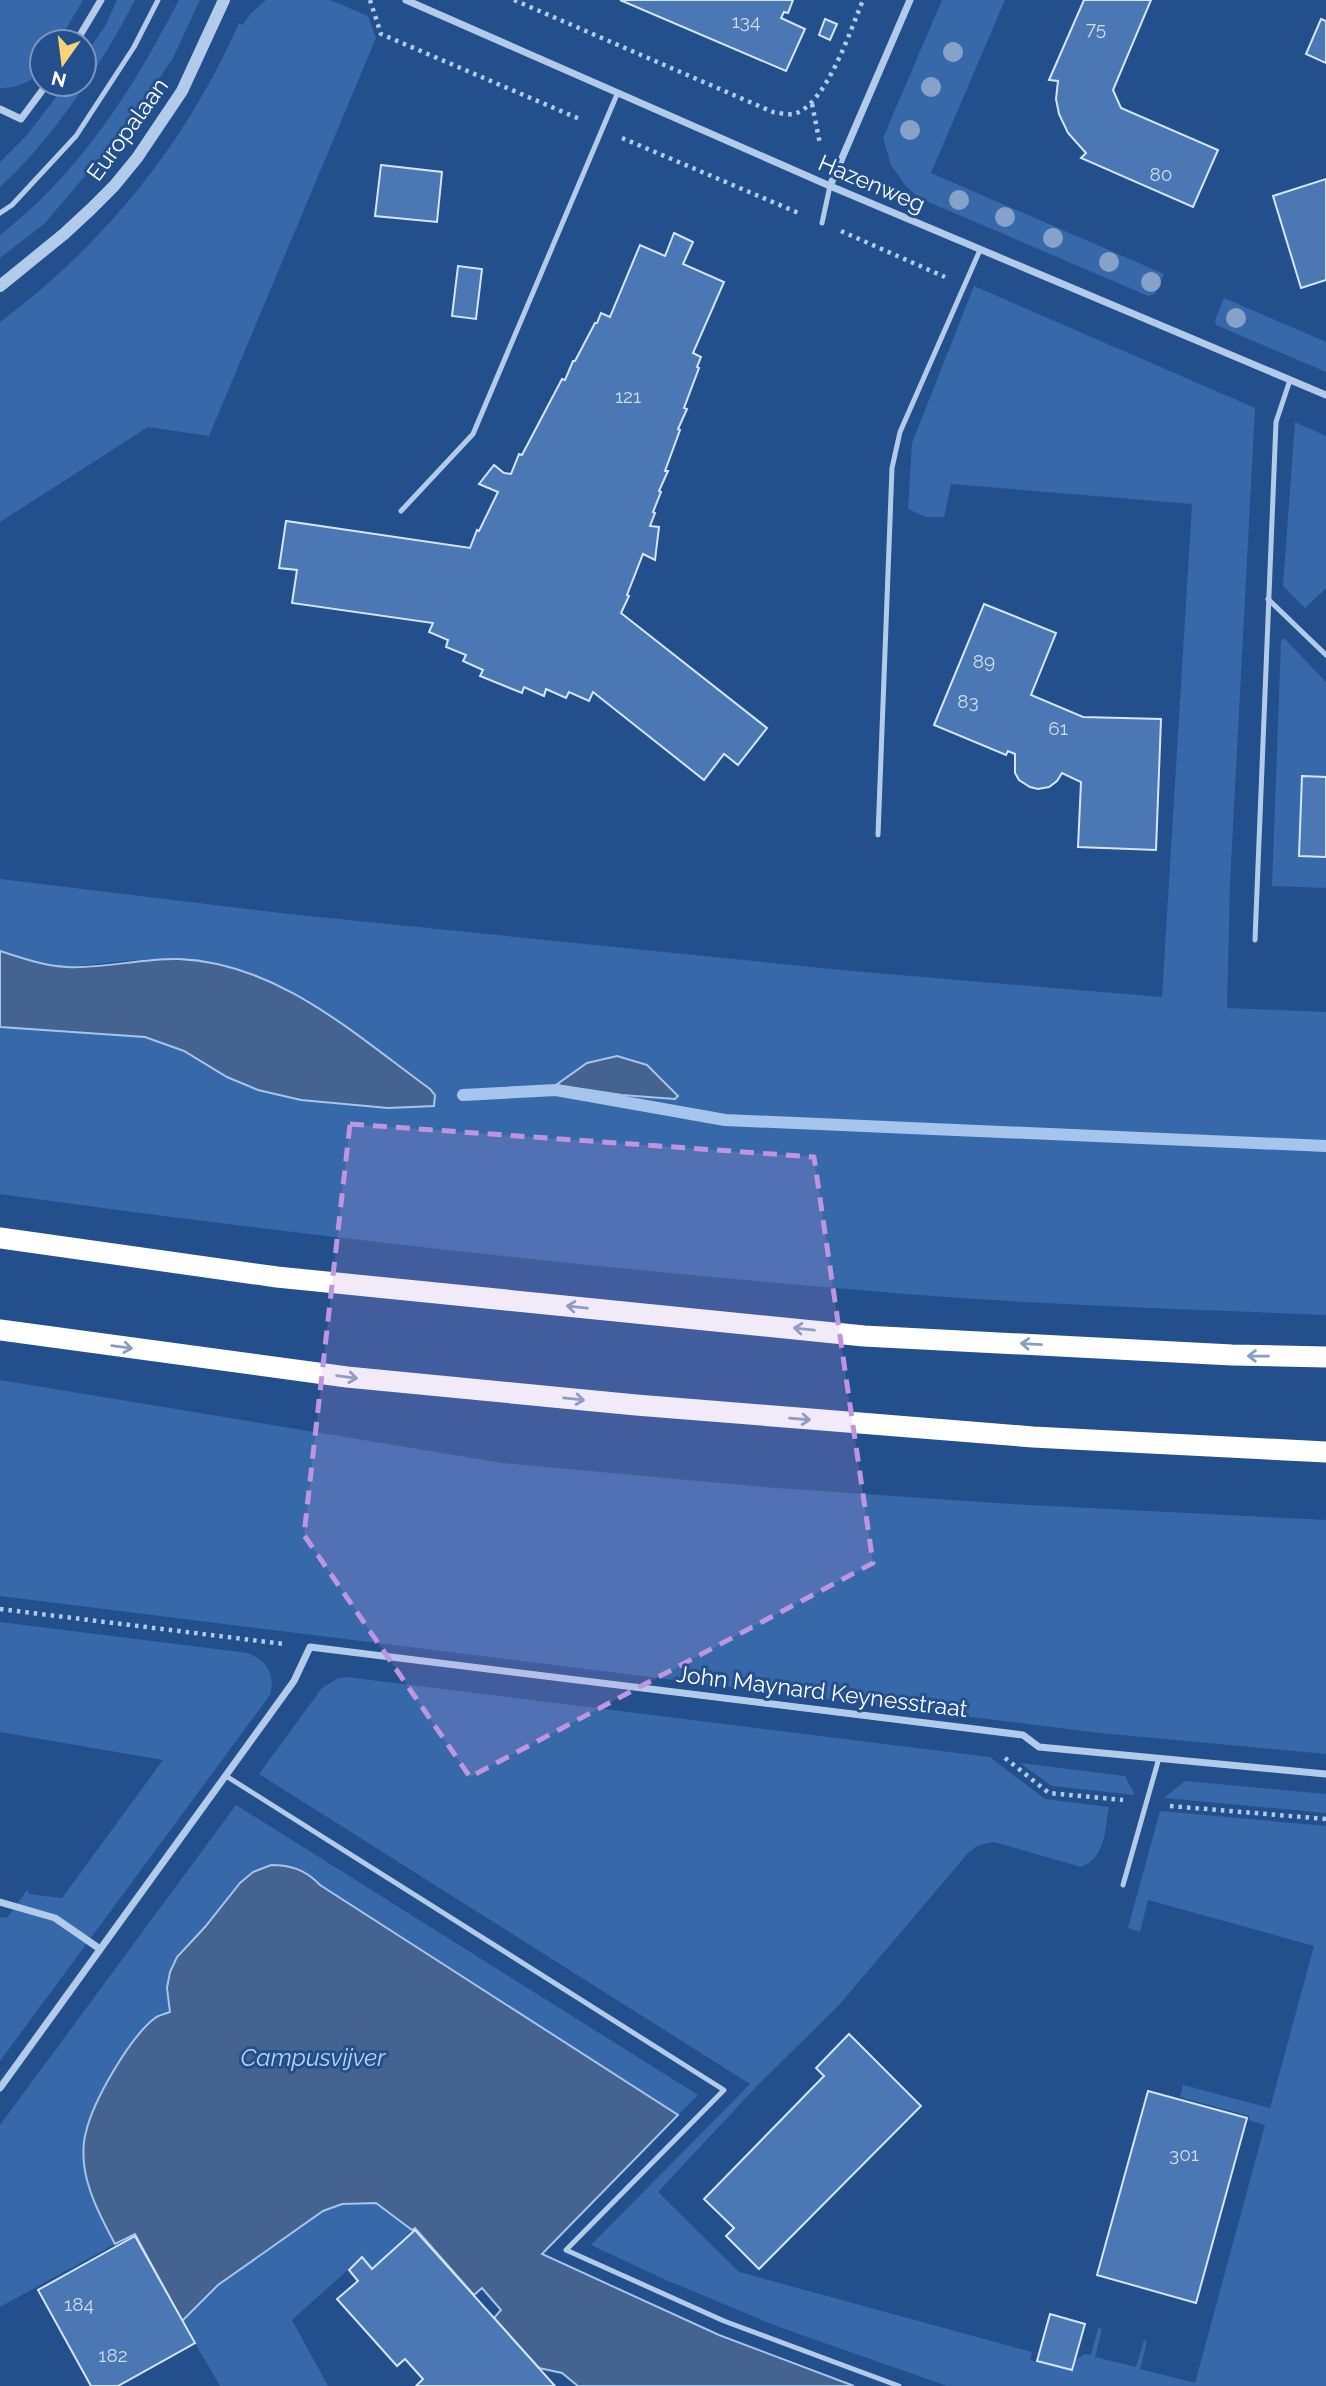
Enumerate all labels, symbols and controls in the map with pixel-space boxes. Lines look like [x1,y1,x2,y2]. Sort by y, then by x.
house number: 134 [732,10,760,32]
house number: 75 [1086,17,1106,39]
north arrow [28,28,98,98]
text: N [49,67,69,92]
street label: Europalaan [81,72,173,186]
street label: Hazenweg [815,148,929,218]
house number: 80 [1150,163,1172,185]
house number: 121 [615,385,641,407]
house number: 89 [973,650,995,672]
house number: 83 [957,690,979,712]
house number: 61 [1048,717,1068,739]
one-way arrow [566,1300,589,1313]
one-way arrow [793,1323,815,1336]
one-way arrow [1019,1338,1042,1351]
one-way arrow [110,1340,133,1353]
one-way arrow [1247,1349,1270,1363]
one-way arrow [335,1371,358,1384]
one-way arrow [562,1393,584,1406]
one-way arrow [789,1413,811,1426]
street label: John Maynard Keynesstraat [675,1660,969,1722]
water label: Campusvijver [241,2043,386,2072]
house number: 301 [1169,2143,1199,2165]
house number: 184 [64,2293,94,2315]
house number: 182 [98,2344,128,2366]

